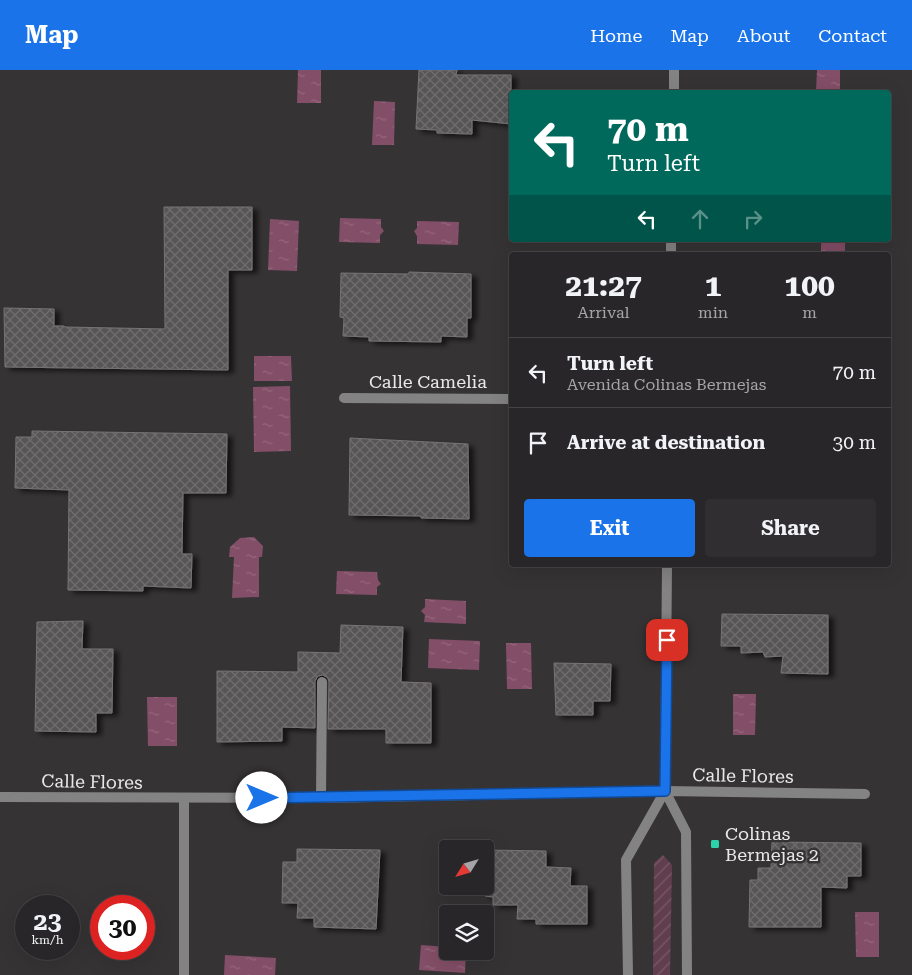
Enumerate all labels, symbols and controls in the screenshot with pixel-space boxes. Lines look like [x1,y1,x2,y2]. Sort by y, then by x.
text: Map [25,21,79,49]
text: Home [590,25,642,46]
text: Map [670,25,709,46]
text: About [737,25,790,46]
text: Contact [818,25,887,46]
text: 70 m [607,109,689,150]
icon: left [524,110,589,175]
text: Turn left [607,151,700,176]
icon: left [633,205,661,233]
icon: ahead [686,205,714,233]
icon: right [739,205,767,233]
text: 21:27 [565,268,642,303]
text: 1 [705,268,721,303]
text: 100 [784,268,835,303]
text: Arrival [578,303,630,322]
text: min [698,303,728,322]
text: m [802,303,817,322]
text: Turn left [567,352,653,375]
icon: left [524,359,552,387]
text: 70 m [833,361,876,384]
street label: Calle Camelia [369,371,487,392]
text: Avenida Colinas Bermejas [567,375,766,394]
icon: arrive [524,429,552,457]
text: Arrive at destination [567,431,765,454]
text: 30 m [833,431,876,454]
button: Exit [524,499,695,557]
button: Share [705,499,876,557]
pin [646,619,688,661]
icon: arrive [653,626,681,654]
street label: Calle Flores [692,764,794,787]
street label: Calle Flores [41,770,143,793]
position arrow [235,771,287,823]
place label: Colinas Bermejas 2 [725,823,819,865]
marker: Colinas Bermejas 2 [709,838,721,850]
north arrow [439,840,494,895]
map controls [439,840,494,960]
speed limit sign: 30 [90,895,155,960]
button: layers [439,905,494,960]
text: 23 [33,907,62,936]
text: km/h [31,933,64,947]

